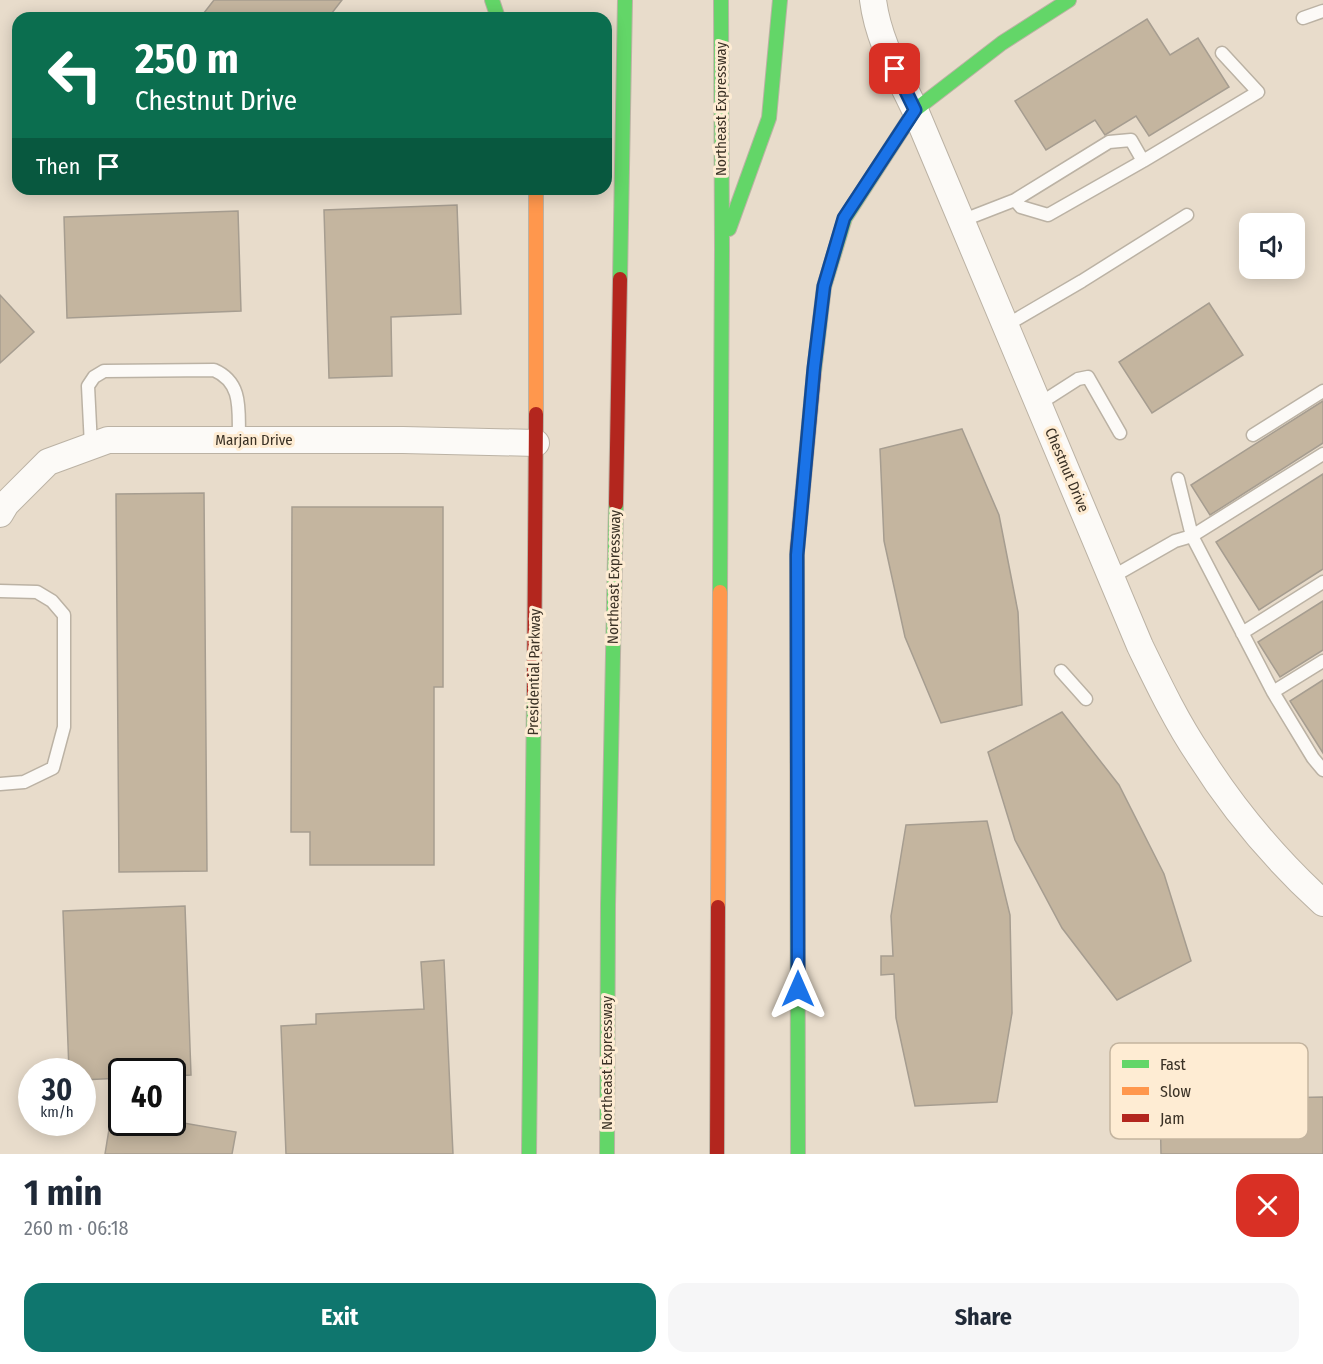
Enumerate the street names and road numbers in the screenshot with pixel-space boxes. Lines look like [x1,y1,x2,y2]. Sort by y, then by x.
street label: Northeast Expressway [712,42,730,176]
street label: Chestnut Drive [1041,425,1093,515]
street label: Marjan Drive [215,431,293,449]
street label: Northeast Expressway [604,509,624,644]
street label: Presidential Parkway [524,608,544,736]
street label: Northeast Expressway [598,996,616,1130]

